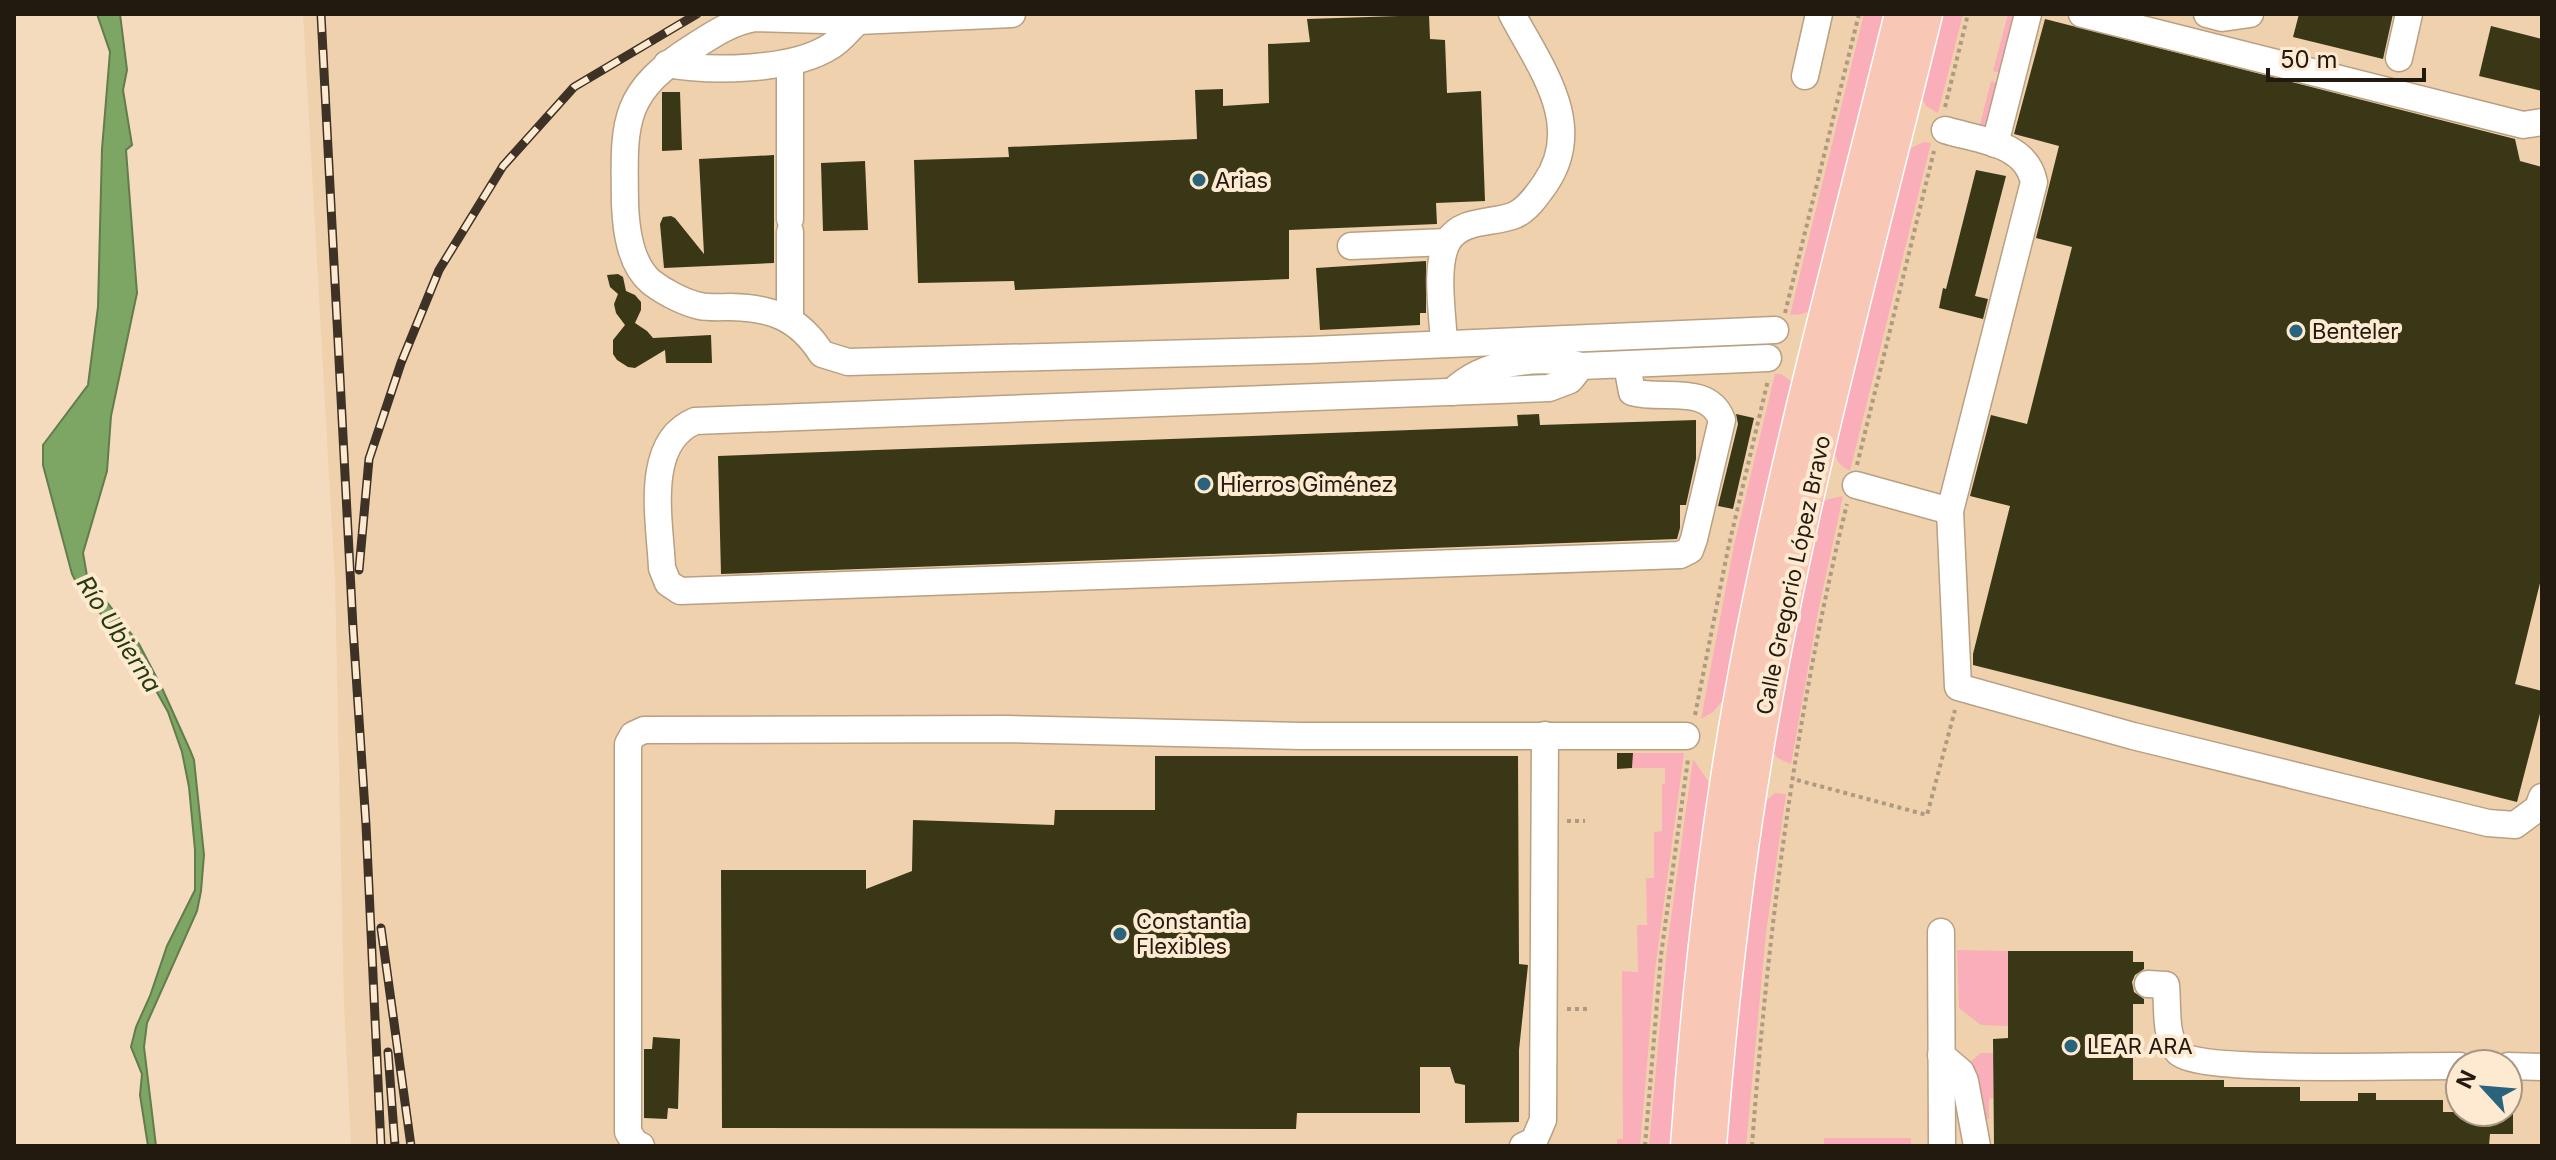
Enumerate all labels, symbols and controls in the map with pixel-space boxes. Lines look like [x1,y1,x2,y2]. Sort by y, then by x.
scale bar [2268,32,2424,82]
text: 50 m [2280,45,2338,74]
place label: Arias [1215,167,1268,193]
marker: Arias [1190,171,1208,189]
place label: Benteler [2312,318,2398,344]
marker: Benteler [2287,322,2305,340]
street label: Calle Gregorio López Bravo [1751,433,1835,717]
place label: Hierros Giménez [1220,471,1394,497]
marker: Hierros Giménez [1195,475,1213,493]
water label: Río Ubierna [71,570,167,698]
place label: Constantia Flexibles [1136,908,1247,959]
marker: Constantia Flexibles [1111,925,1129,943]
place label: LEAR ARA [2087,1033,2193,1059]
marker: LEAR ARA [2062,1037,2080,1055]
north arrow [2444,1048,2524,1128]
text: N [2451,1066,2481,1092]

